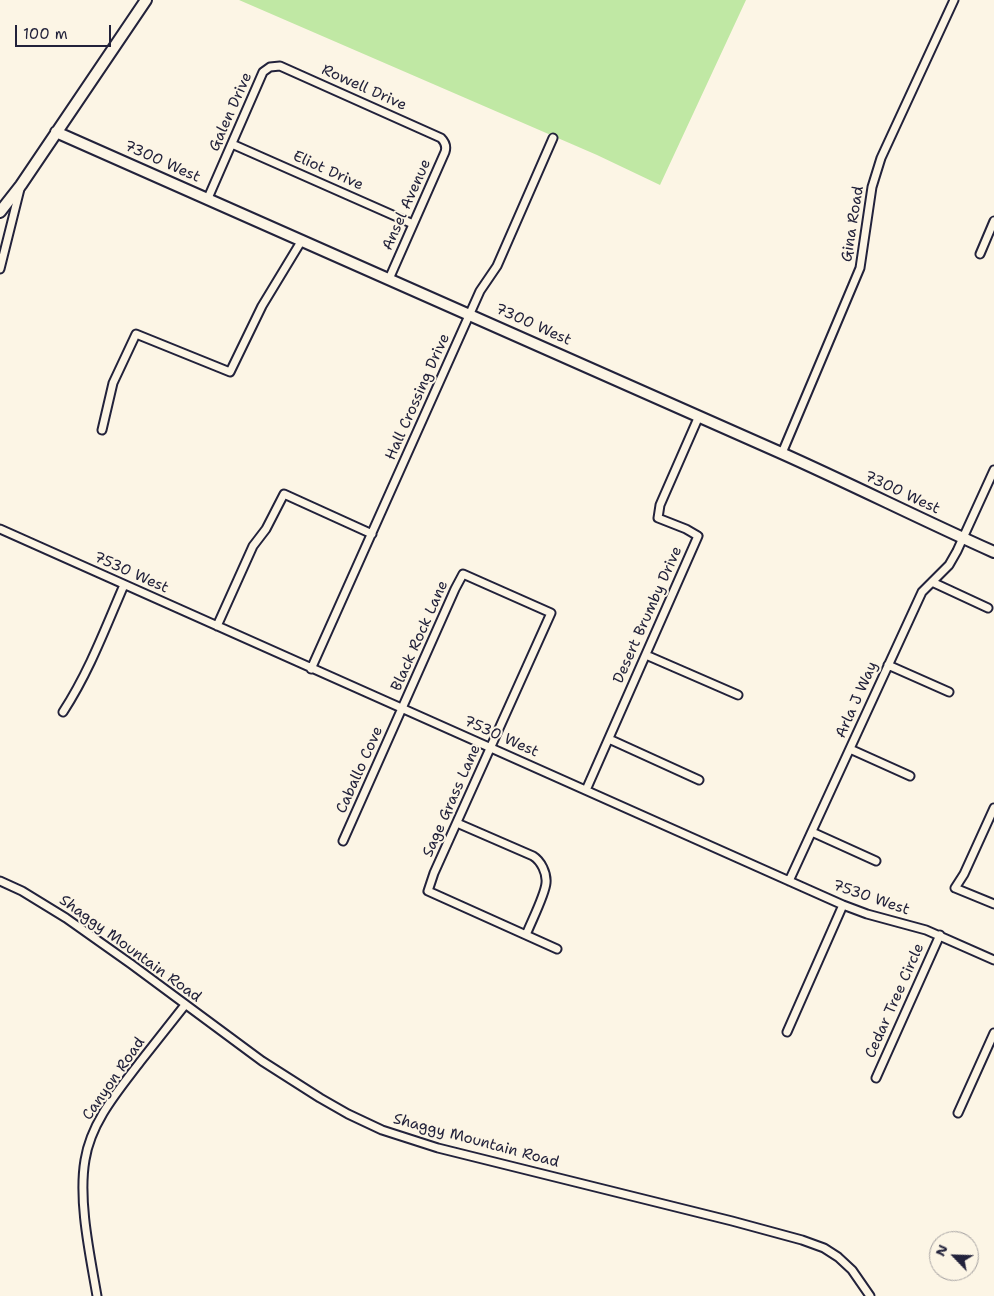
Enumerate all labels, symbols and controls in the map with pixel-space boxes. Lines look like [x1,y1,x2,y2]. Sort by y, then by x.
scale bar [18,15,114,47]
text: 100 m [23,24,68,44]
street label: Rowell Drive [319,61,409,115]
street label: Galen Drive [206,70,256,154]
street label: 7300 West [121,137,203,187]
street label: Eliot Drive [290,148,366,194]
street label: Ansel Avenue [379,157,435,253]
street label: Gina Road [838,185,868,263]
street label: 7300 West [492,300,574,350]
street label: Hall Crossing Drive [382,331,454,463]
street label: 7300 West [861,468,943,518]
street label: Desert Brumby Drive [610,544,686,686]
street label: 7530 West [91,548,171,598]
street label: Black Rock Lane [388,578,452,694]
street label: Arla J Way [832,659,882,741]
street label: 7530 West [461,712,541,762]
street label: Caballo Cove [333,724,387,816]
street label: Sage Grass Lane [419,742,485,860]
street label: 7530 West [830,876,912,920]
street label: Shaggy Mountain Road [56,891,204,1007]
street label: Cedar Tree Circle [862,941,928,1061]
street label: Canyon Road [79,1034,149,1124]
street label: Shaggy Mountain Road [391,1110,561,1172]
north arrow [929,1231,979,1281]
text: N [931,1242,952,1259]

